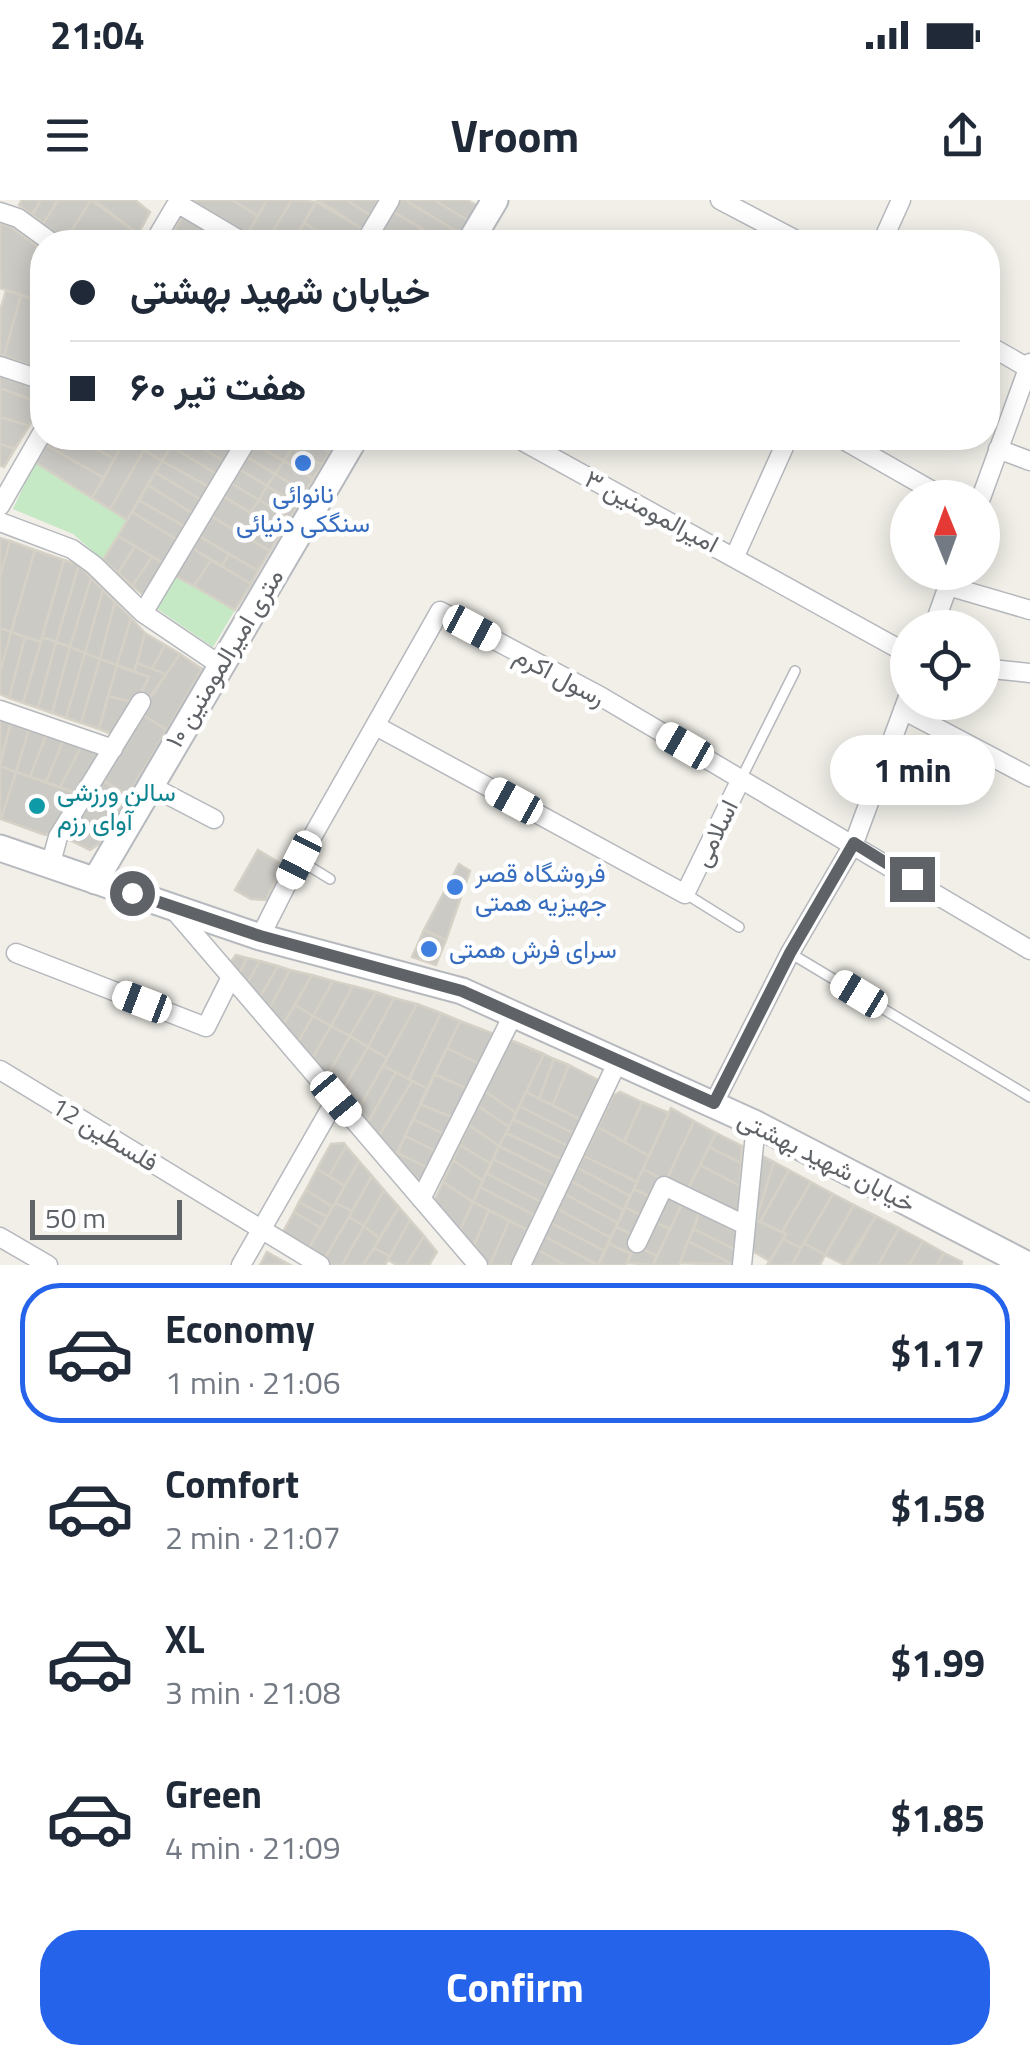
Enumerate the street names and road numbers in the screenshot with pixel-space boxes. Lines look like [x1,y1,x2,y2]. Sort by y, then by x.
street label: امیرالمومنین ۳ [578,460,726,562]
street label: ۱۰ متری امیرالمومنین [155,561,293,755]
street label: رسول اکرم [508,636,612,716]
street label: اسلامی [682,793,748,873]
street label: فلسطین 12 [44,1087,166,1181]
street label: خیابان شهید بهشتی [732,1100,922,1222]

